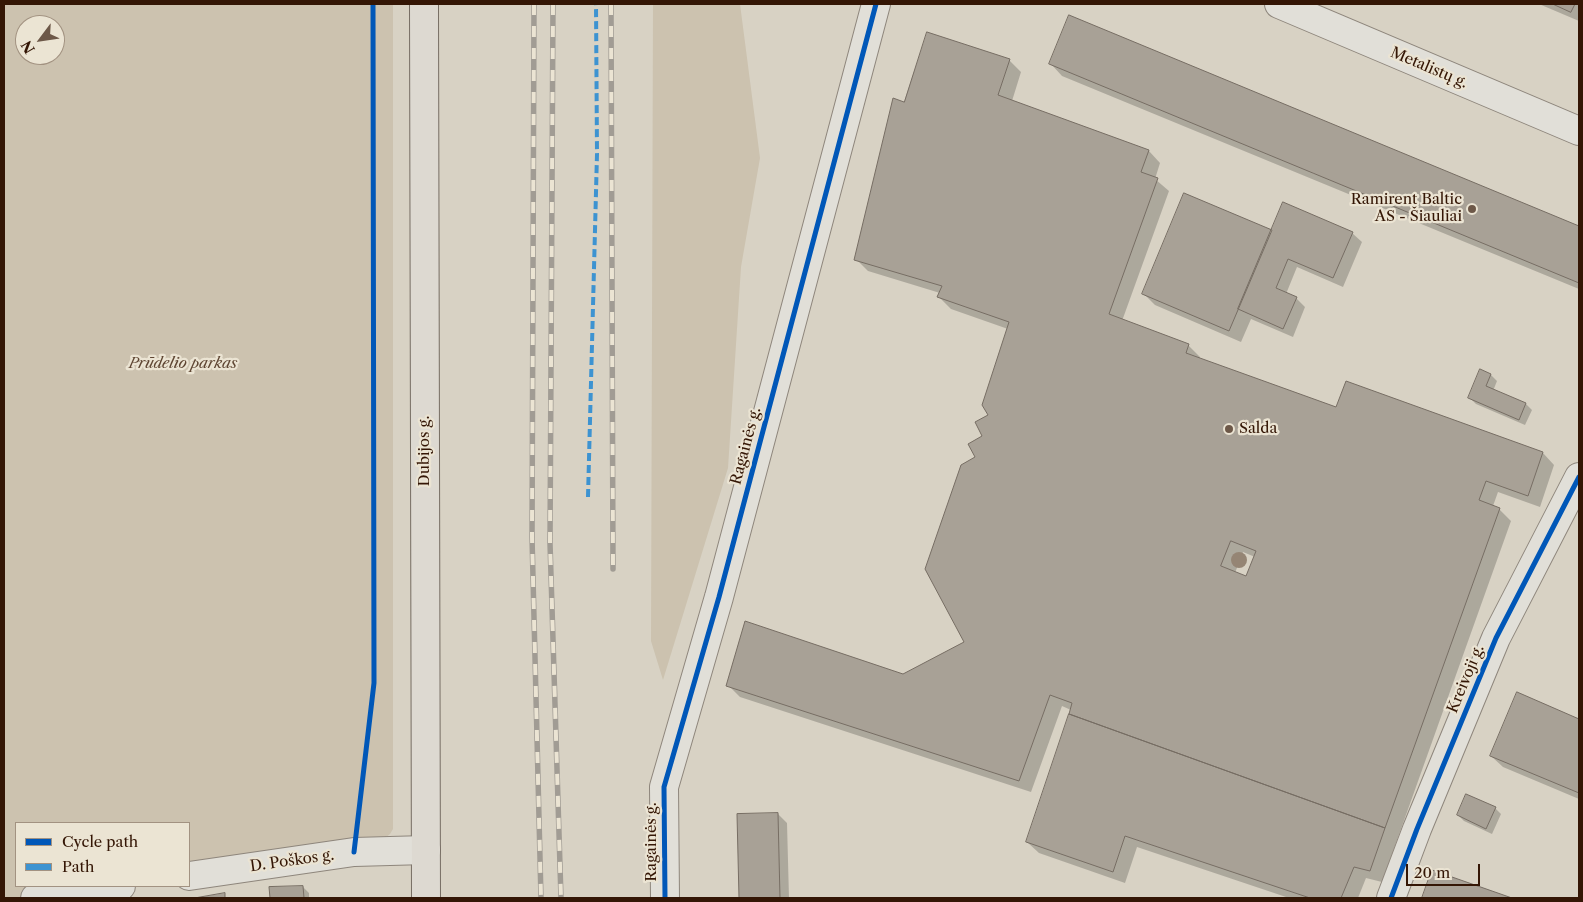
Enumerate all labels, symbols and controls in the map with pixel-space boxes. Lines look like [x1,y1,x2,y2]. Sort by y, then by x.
north arrow [15,15,65,65]
text: N [17,37,39,57]
street label: Metalistų g. [1388,44,1470,92]
place label: Ramirent Baltic AS - Šiauliai [1351,191,1462,226]
marker: Ramirent Baltic AS - Šiauliai [1466,203,1478,215]
park label: Prūdelio parkas [129,355,237,373]
street label: Ragainės g. [727,405,765,487]
street label: Dubijos g. [416,416,434,486]
place label: Salda [1239,420,1277,438]
marker: Salda [1223,423,1235,435]
street label: Kreivoji g. [1444,642,1488,716]
street label: Ragainės g. [643,802,661,882]
legend [15,822,190,887]
text: Cycle path [62,832,138,851]
street label: D. Poškos g. [249,846,335,876]
scale bar [1408,854,1482,886]
text: Path [62,857,94,876]
text: 20 m [1414,863,1450,882]

